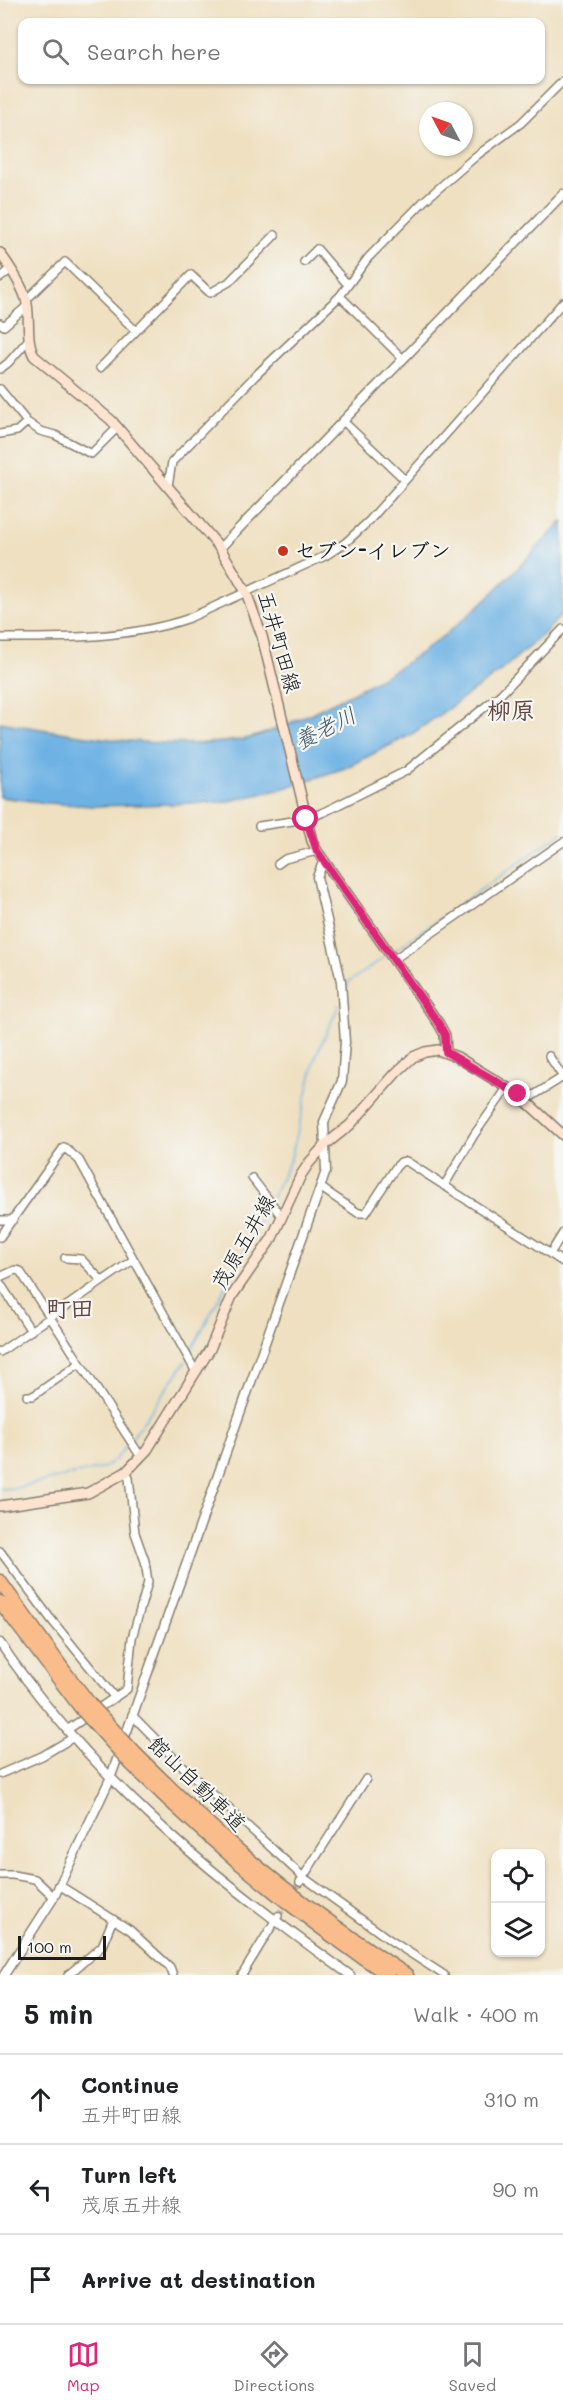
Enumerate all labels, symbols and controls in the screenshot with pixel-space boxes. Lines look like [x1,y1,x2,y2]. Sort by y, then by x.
search box [18,18,545,84]
icon: search [39,35,72,68]
text: Search here [87,37,221,66]
north arrow [419,102,473,156]
place label: セブン-イレブン [295,536,451,563]
marker: セブン-イレブン [276,544,290,558]
street label: 五井町田線 [253,587,308,696]
district label: 柳原 [487,694,535,725]
water label: 養老川 [289,700,361,755]
route start [292,805,318,831]
route end [504,1080,530,1106]
street label: 茂原五井線 [205,1189,281,1293]
district label: 町田 [46,1292,94,1323]
street label: 館山自動車道 [143,1729,253,1836]
map controls [491,1849,545,1957]
button: locate [491,1849,545,1903]
button: layers [491,1903,545,1957]
scale bar [18,1933,106,1960]
text: 100 m [27,1936,72,1957]
text: 5 min [24,1997,93,2031]
text: Walk · 400 m [413,2001,539,2027]
text: Continue [81,2070,179,2099]
icon: ahead [24,2083,57,2116]
text: 310 m [484,2086,539,2112]
text: 五井町田線 [81,2101,181,2127]
text: Turn left [81,2160,177,2189]
icon: left [24,2173,57,2206]
text: 90 m [493,2176,539,2202]
text: 茂原五井線 [81,2191,181,2217]
icon: arrive [24,2263,57,2296]
text: Arrive at destination [81,2265,316,2294]
tab: Map [67,2338,100,2395]
tab: Directions [234,2338,315,2395]
tab: Saved [449,2338,496,2395]

